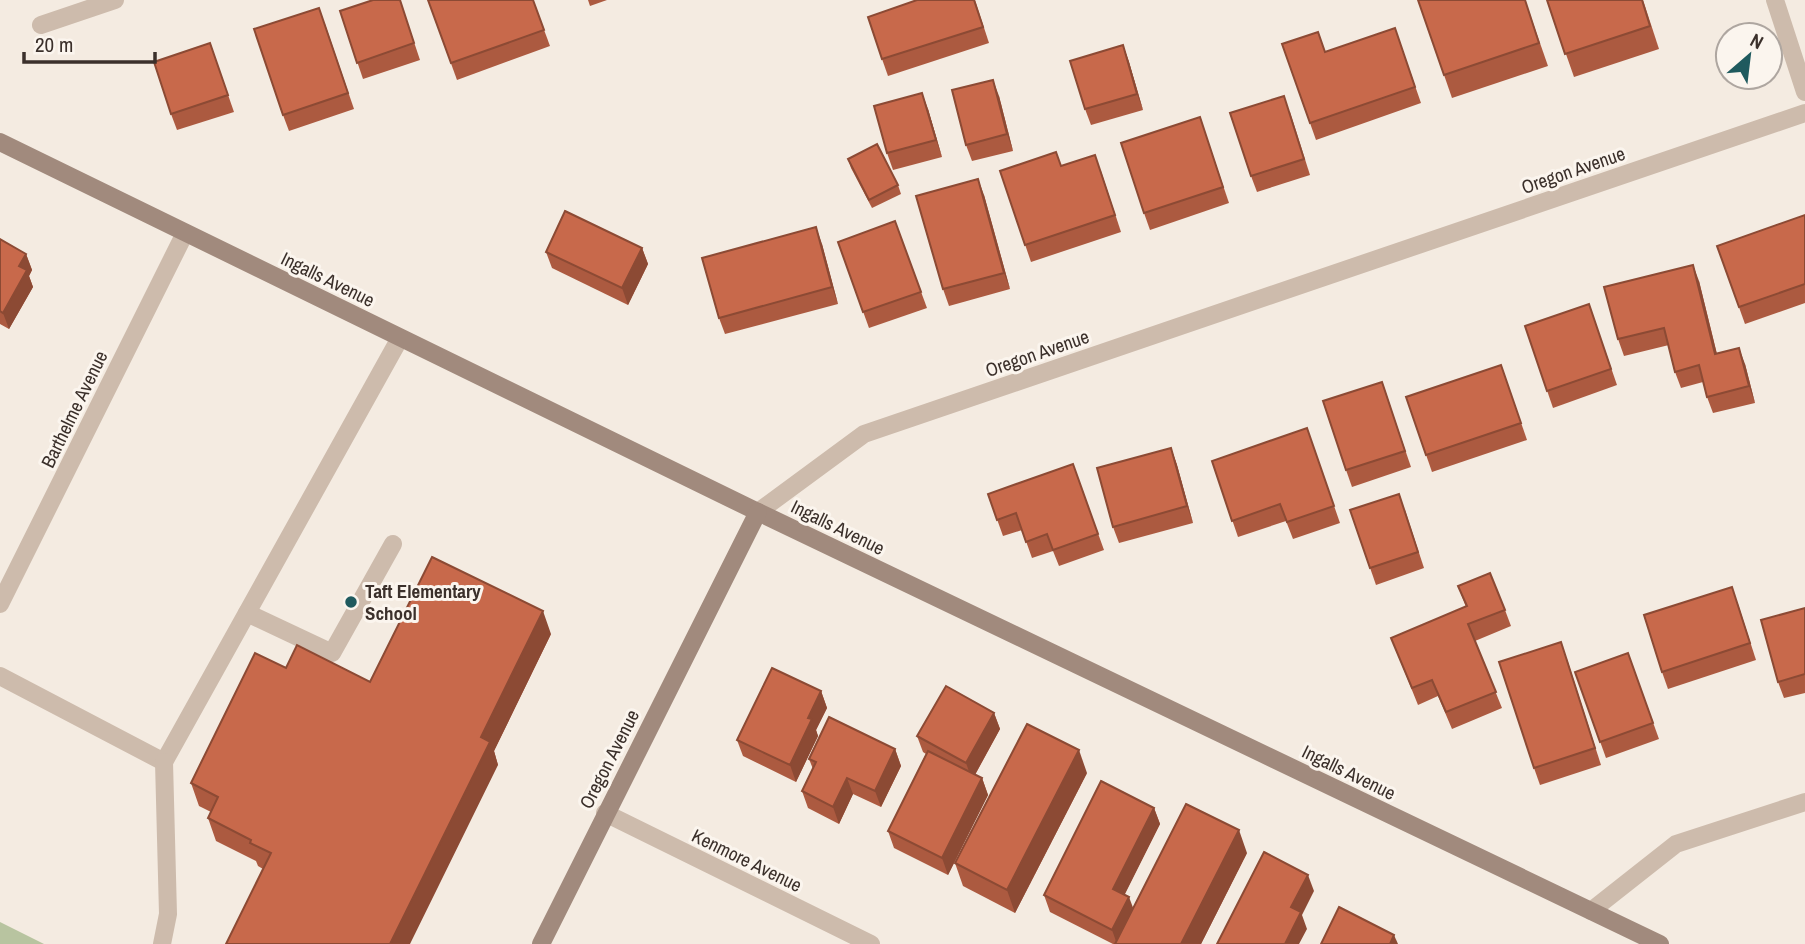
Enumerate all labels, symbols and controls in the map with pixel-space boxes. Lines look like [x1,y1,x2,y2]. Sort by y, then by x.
scale bar [24,21,156,65]
north arrow [1714,21,1784,91]
text: N [1746,27,1768,55]
text: 20 m [35,30,73,59]
street label: Oregon Avenue [1518,140,1628,200]
street label: Ingalls Avenue [277,245,379,313]
street label: Oregon Avenue [982,323,1092,383]
street label: Barthelme Avenue [34,346,114,472]
street label: Ingalls Avenue [787,493,889,561]
place label: Taft Elementary School [365,578,481,626]
marker: Taft Elementary School [343,594,359,610]
street label: Oregon Avenue [573,705,645,813]
street label: Ingalls Avenue [1298,738,1400,806]
street label: Kenmore Avenue [688,822,806,898]

